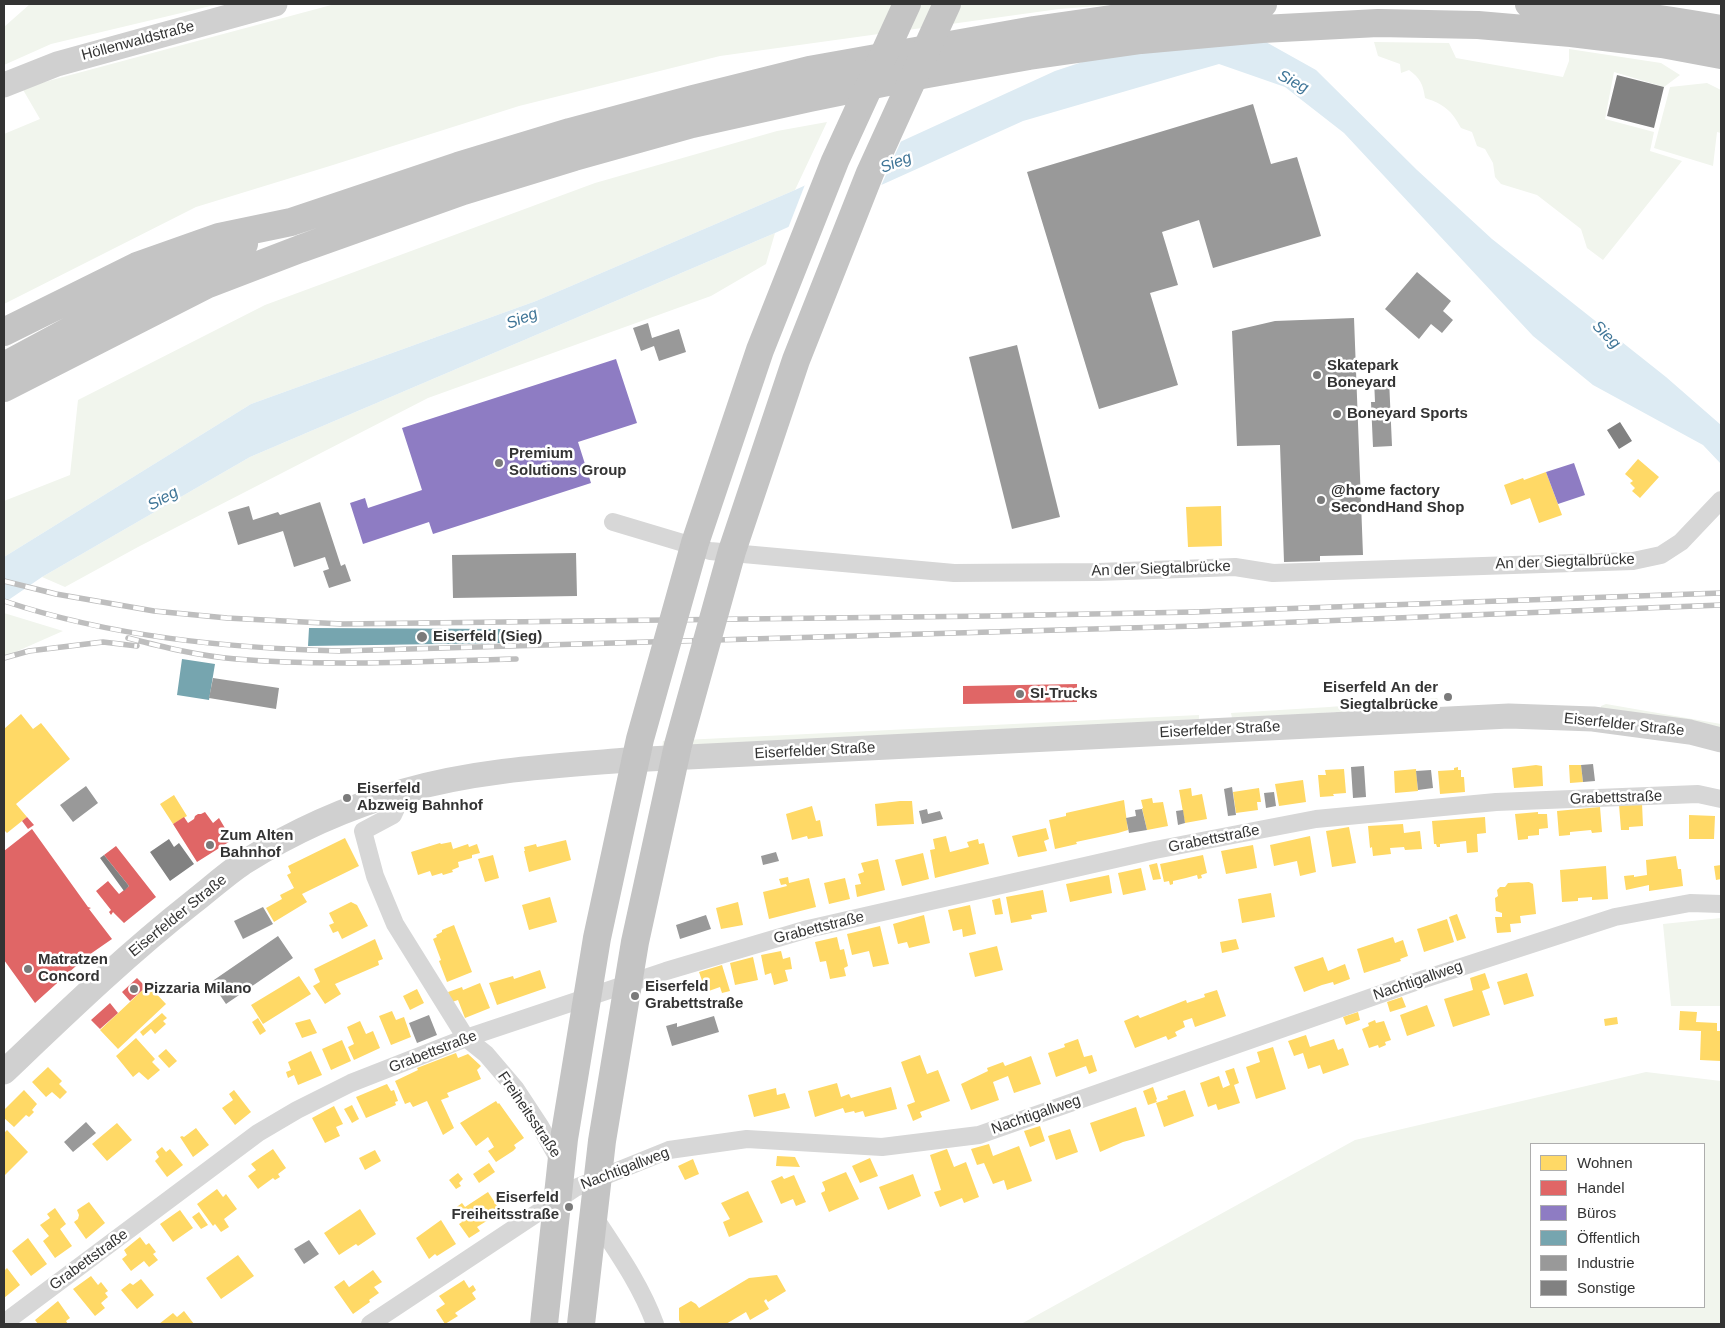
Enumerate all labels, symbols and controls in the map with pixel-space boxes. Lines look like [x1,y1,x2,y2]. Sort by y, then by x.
street label: Höllenwaldstraße [80,17,196,65]
water label: Sieg [1274,66,1312,98]
water label: Sieg [878,148,914,178]
water label: Sieg [504,304,540,334]
water label: Sieg [1588,317,1624,353]
place label: Skatepark Boneyard [1327,357,1399,392]
marker: Skatepark Boneyard [1311,369,1323,381]
place label: Boneyard Sports [1347,405,1468,423]
marker: Boneyard Sports [1331,408,1343,420]
place label: Premium Solutions Group [509,445,626,480]
marker: Premium Solutions Group [493,457,505,469]
place label: @home factory SecondHand Shop [1331,482,1464,517]
water label: Sieg [144,483,182,515]
marker: @home factory SecondHand Shop [1315,494,1327,506]
street label: An der Siegtalbrücke [1495,551,1635,573]
street label: An der Siegtalbrücke [1091,558,1231,580]
place label: Eiserfeld (Sieg) [433,628,542,646]
marker: Eiserfeld (Sieg) [415,630,429,644]
place label: Eiserfeld An der Siegtalbrücke [1323,679,1438,714]
place label: SI-Trucks [1030,685,1098,703]
marker: SI-Trucks [1014,688,1026,700]
marker: Eiserfeld An der Siegtalbrücke [1442,691,1454,703]
street label: Eiserfelder Straße [1563,710,1685,740]
street label: Eiserfelder Straße [1159,718,1281,742]
street label: Eiserfelder Straße [754,739,876,763]
place label: Eiserfeld Abzweig Bahnhof [357,780,483,815]
street label: Grabettstraße [1569,787,1663,809]
marker: Eiserfeld Abzweig Bahnhof [341,792,353,804]
street label: Grabettstraße [1167,821,1261,857]
place label: Zum Alten Bahnhof [220,827,293,862]
marker: Zum Alten Bahnhof [204,839,216,851]
street label: Eiserfelder Straße [125,871,231,961]
street label: Grabettstraße [772,908,866,948]
place label: Matratzen Concord [38,951,108,986]
street label: Nachtigallweg [1371,957,1465,1005]
marker: Matratzen Concord [22,963,34,975]
place label: Eiserfeld Grabettstraße [645,978,743,1013]
place label: Pizzaria Milano [144,980,252,998]
marker: Pizzaria Milano [128,983,140,995]
marker: Eiserfeld Grabettstraße [629,990,641,1002]
street label: Grabettstraße [387,1027,479,1077]
street label: Freiheitsstraße [494,1069,564,1161]
street label: Nachtigallweg [989,1091,1083,1139]
legend [1530,1143,1705,1308]
street label: Nachtigallweg [578,1144,672,1194]
text: Wohnen [1577,1154,1633,1171]
text: Handel [1577,1179,1625,1196]
place label: Eiserfeld Freiheitsstraße [451,1189,559,1224]
marker: Eiserfeld Freiheitsstraße [563,1201,575,1213]
text: Büros [1577,1204,1616,1221]
street label: Grabettstraße [46,1226,132,1294]
text: Öffentlich [1577,1229,1640,1246]
text: Industrie [1577,1254,1635,1271]
text: Sonstige [1577,1279,1635,1296]

